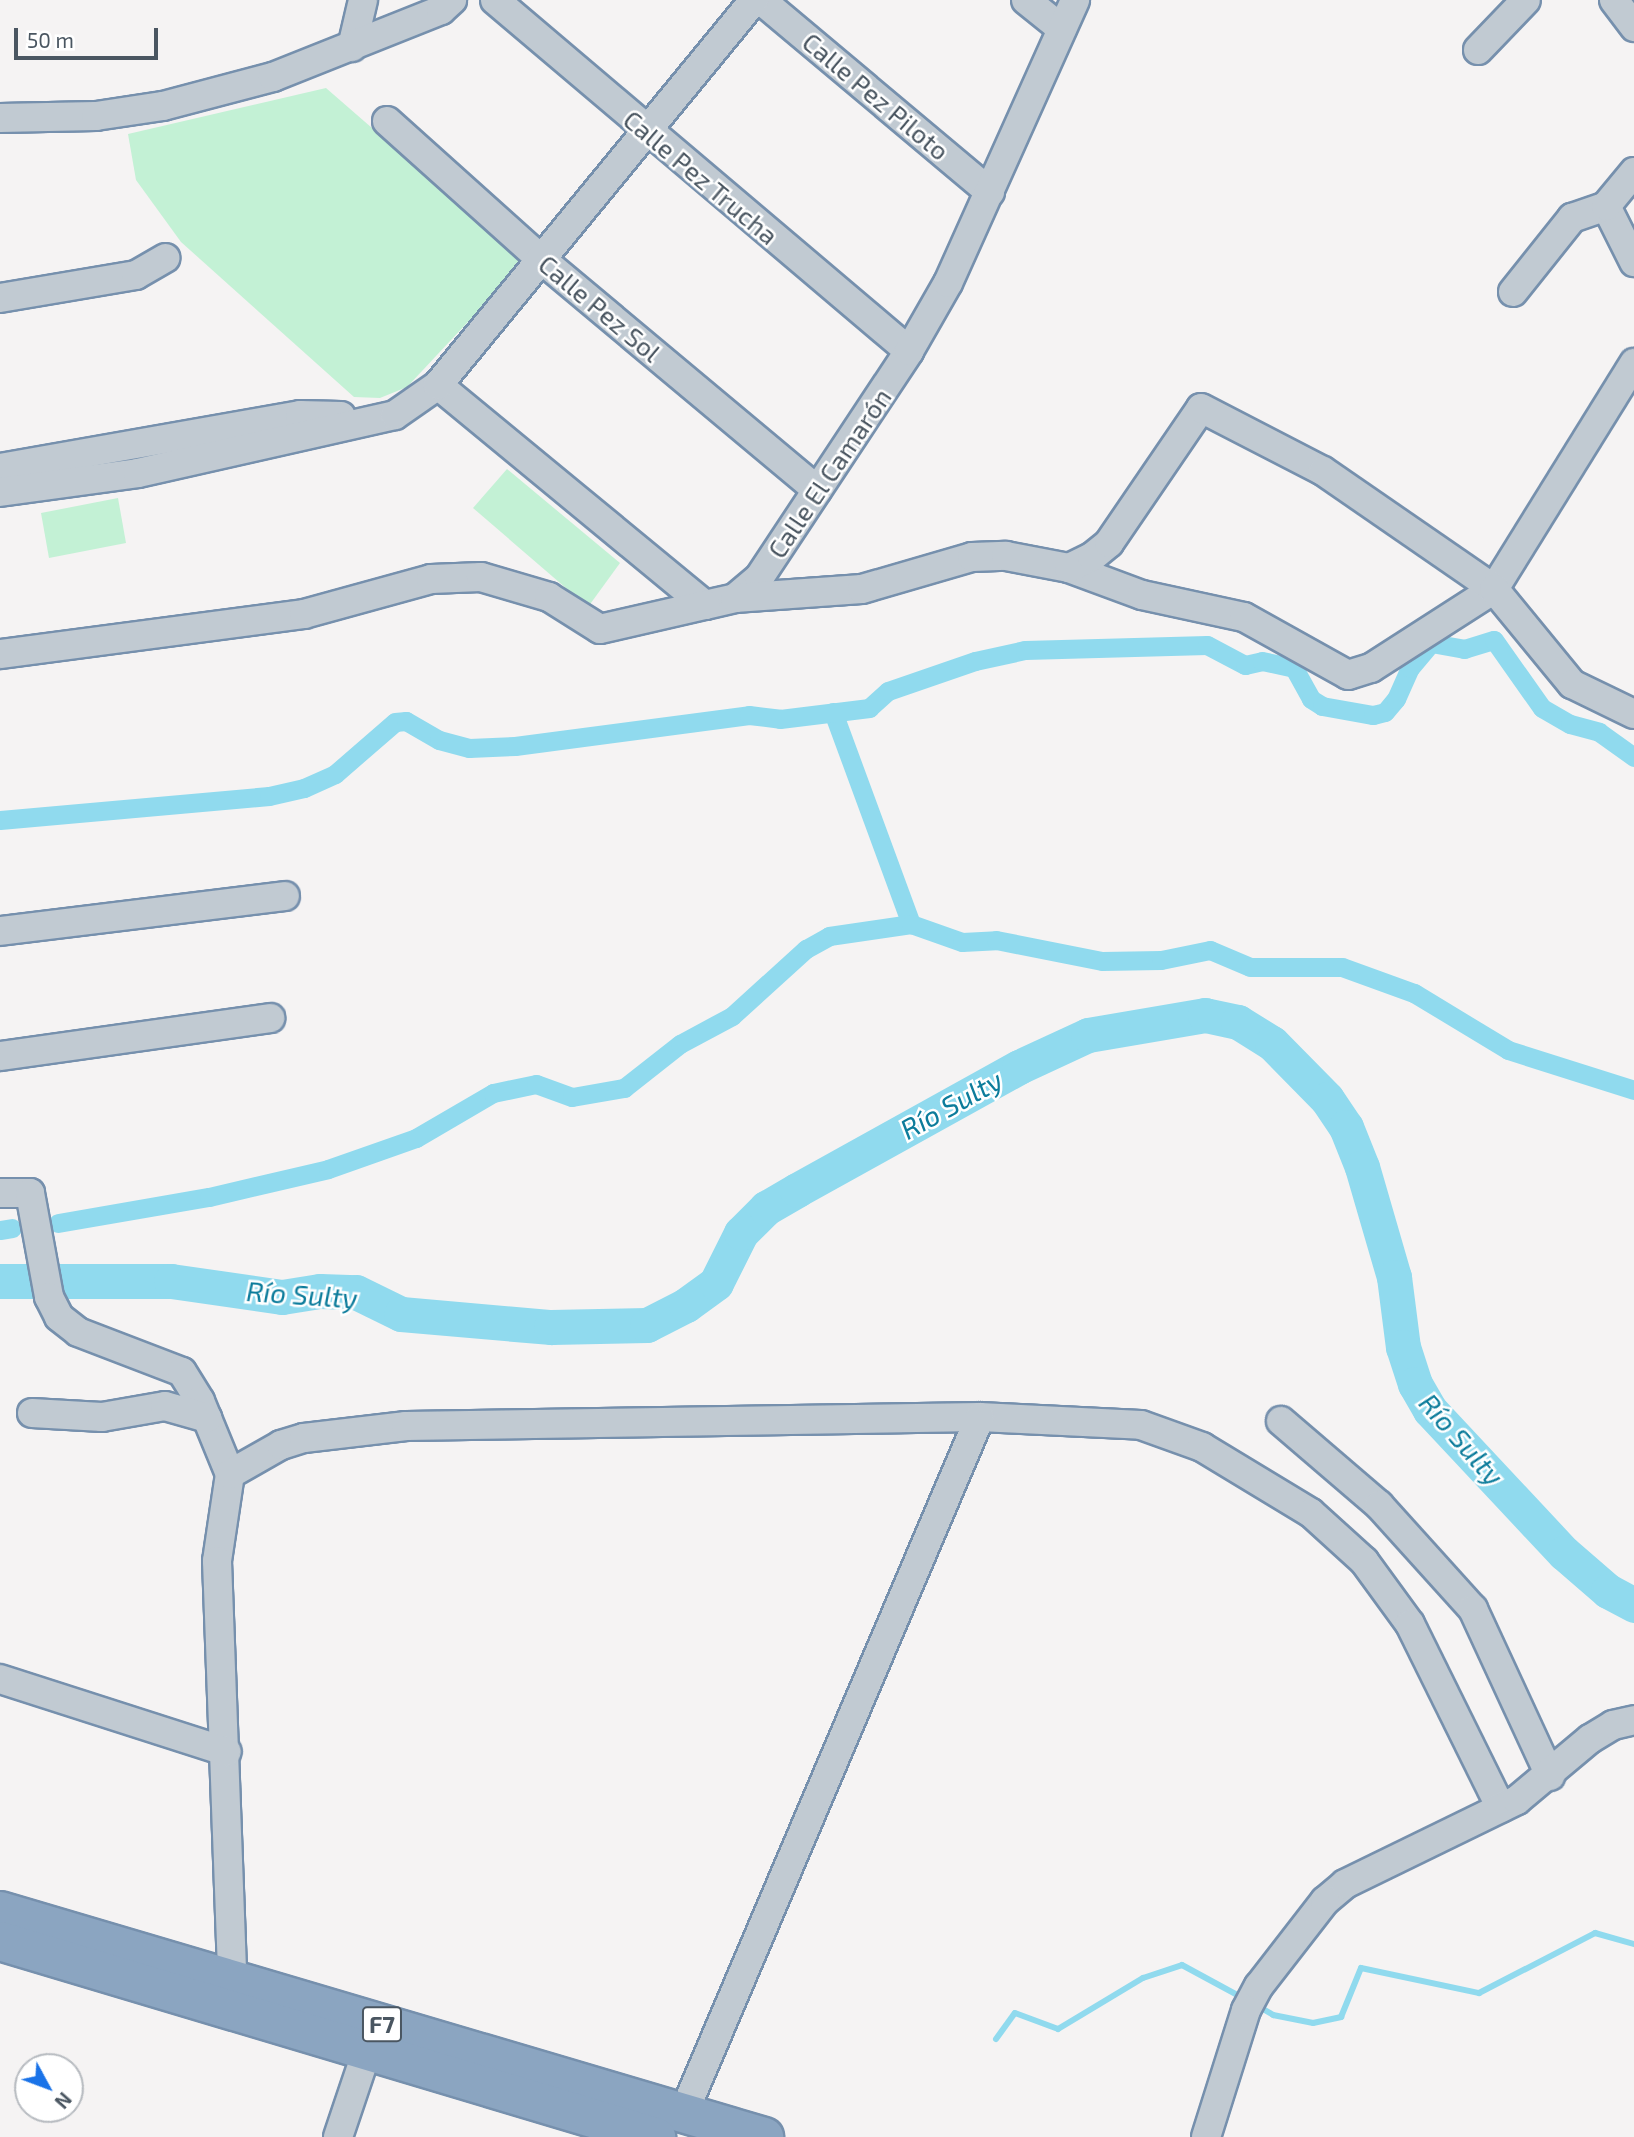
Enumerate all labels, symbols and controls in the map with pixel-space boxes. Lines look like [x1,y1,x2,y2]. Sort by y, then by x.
scale bar [18,14,161,58]
street label: Calle Pez Piloto [796,26,956,166]
text: 50 m [27,27,74,52]
street label: Calle Pez Trucha [617,103,785,251]
street label: Calle Pez Sol [533,248,667,368]
street label: Calle El Camarón [761,382,897,564]
water label: Río Sulty [894,1062,1008,1146]
water label: Río Sulty [245,1273,359,1315]
water label: Río Sulty [1413,1386,1511,1492]
road number: F7 [361,2004,403,2045]
north arrow [14,2053,84,2123]
text: N [51,2088,77,2114]

